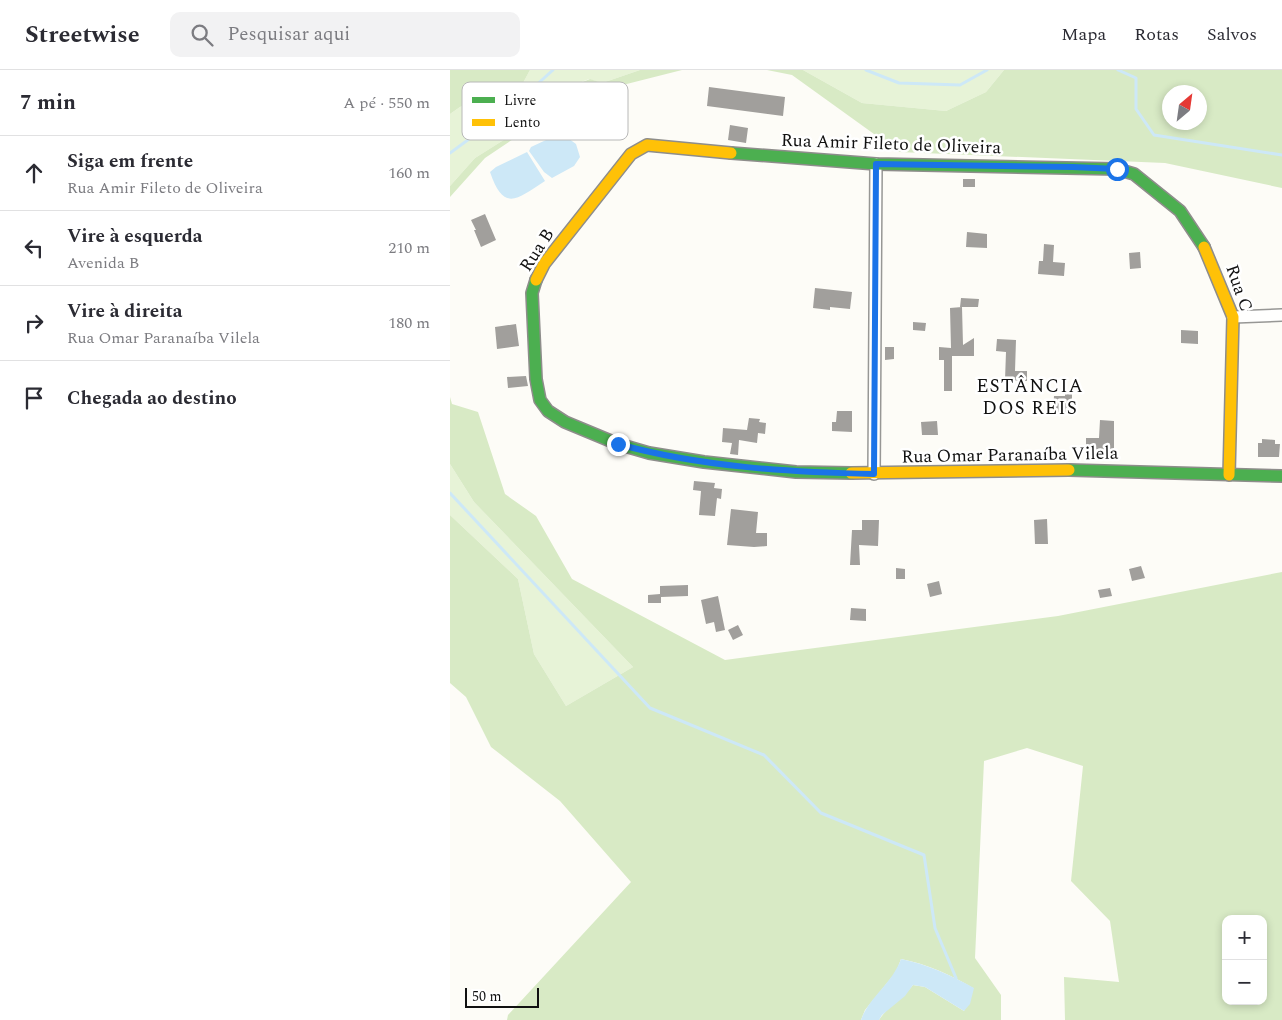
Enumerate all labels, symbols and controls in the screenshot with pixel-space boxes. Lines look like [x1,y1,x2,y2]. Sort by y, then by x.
search box [170,12,520,57]
text: Streetwise [25,17,140,53]
text: Pesquisar aqui [228,20,350,49]
icon: search [188,21,216,49]
text: Mapa [1061,21,1106,48]
text: Rotas [1134,21,1179,48]
text: Salvos [1207,21,1257,48]
legend [462,82,628,140]
north arrow [1162,85,1207,130]
text: 7 min [20,87,76,119]
text: Livre [504,90,537,111]
text: A pé · 550 m [343,91,430,115]
text: Lento [504,112,540,133]
street label: Rua Amir Fileto de Oliveira [780,127,1002,161]
text: Siga em frente [67,147,193,176]
route start [1106,158,1129,181]
icon: ahead [20,159,48,187]
text: 160 m [388,161,430,185]
text: Rua Amir Fileto de Oliveira [67,176,263,200]
text: Vire à esquerda [67,222,203,251]
street label: Rua B [513,223,561,277]
icon: left [20,234,48,262]
text: 210 m [388,236,430,260]
text: Avenida B [67,251,139,275]
street label: Rua C [1218,261,1260,315]
text: Vire à direita [67,297,183,326]
icon: right [20,309,48,337]
text: 180 m [388,311,430,335]
text: Rua Omar Paranaíba Vilela [67,326,260,350]
district label: ESTÂNCIA DOS REIS [976,372,1084,423]
icon: arrive [20,384,48,412]
text: Chegada ao destino [67,384,237,413]
route end [607,433,630,456]
street label: Rua Omar Paranaíba Vilela [901,440,1119,470]
map controls [1222,915,1267,1005]
button: + [1222,915,1267,960]
button: − [1222,960,1267,1005]
scale bar [465,985,539,1008]
text: 50 m [472,986,502,1007]

